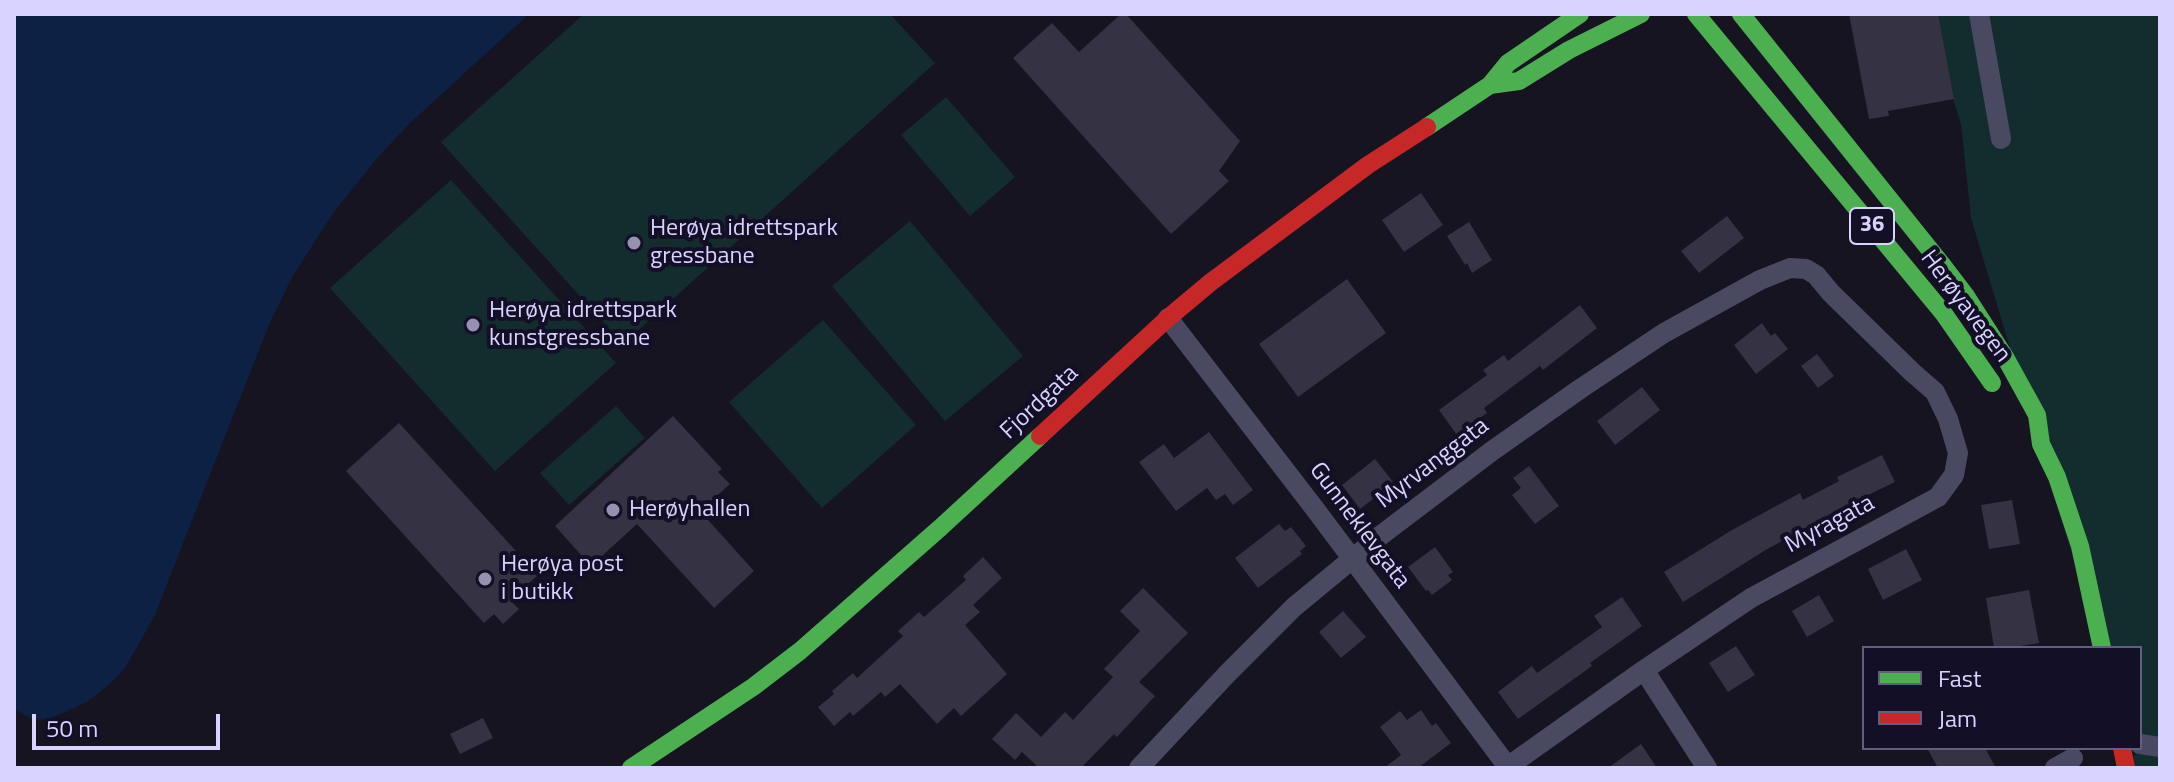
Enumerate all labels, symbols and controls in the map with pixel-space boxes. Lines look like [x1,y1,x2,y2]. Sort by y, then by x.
road number: 36 [1850,208,1894,244]
place label: Herøya idrettspark gressbane [650,215,838,271]
marker: Herøya idrettspark gressbane [625,234,643,252]
street label: Herøyavegen [1914,245,2016,369]
place label: Herøya idrettspark kunstgressbane [489,297,677,353]
marker: Herøya idrettspark kunstgressbane [464,316,482,334]
street label: Fjordgata [995,360,1085,446]
street label: Myrvanggata [1371,412,1495,516]
street label: Gunneklevgata [1302,457,1416,595]
street label: Myragata [1780,490,1880,560]
place label: Herøyhallen [629,496,750,524]
marker: Herøyhallen [604,501,622,519]
place label: Herøya post i butikk [501,551,623,607]
marker: Herøya post i butikk [476,570,494,588]
legend [1862,646,2142,750]
text: Fast [1938,660,1981,696]
scale bar [36,698,224,748]
text: Jam [1938,700,1977,736]
text: 50 m [46,710,98,746]

